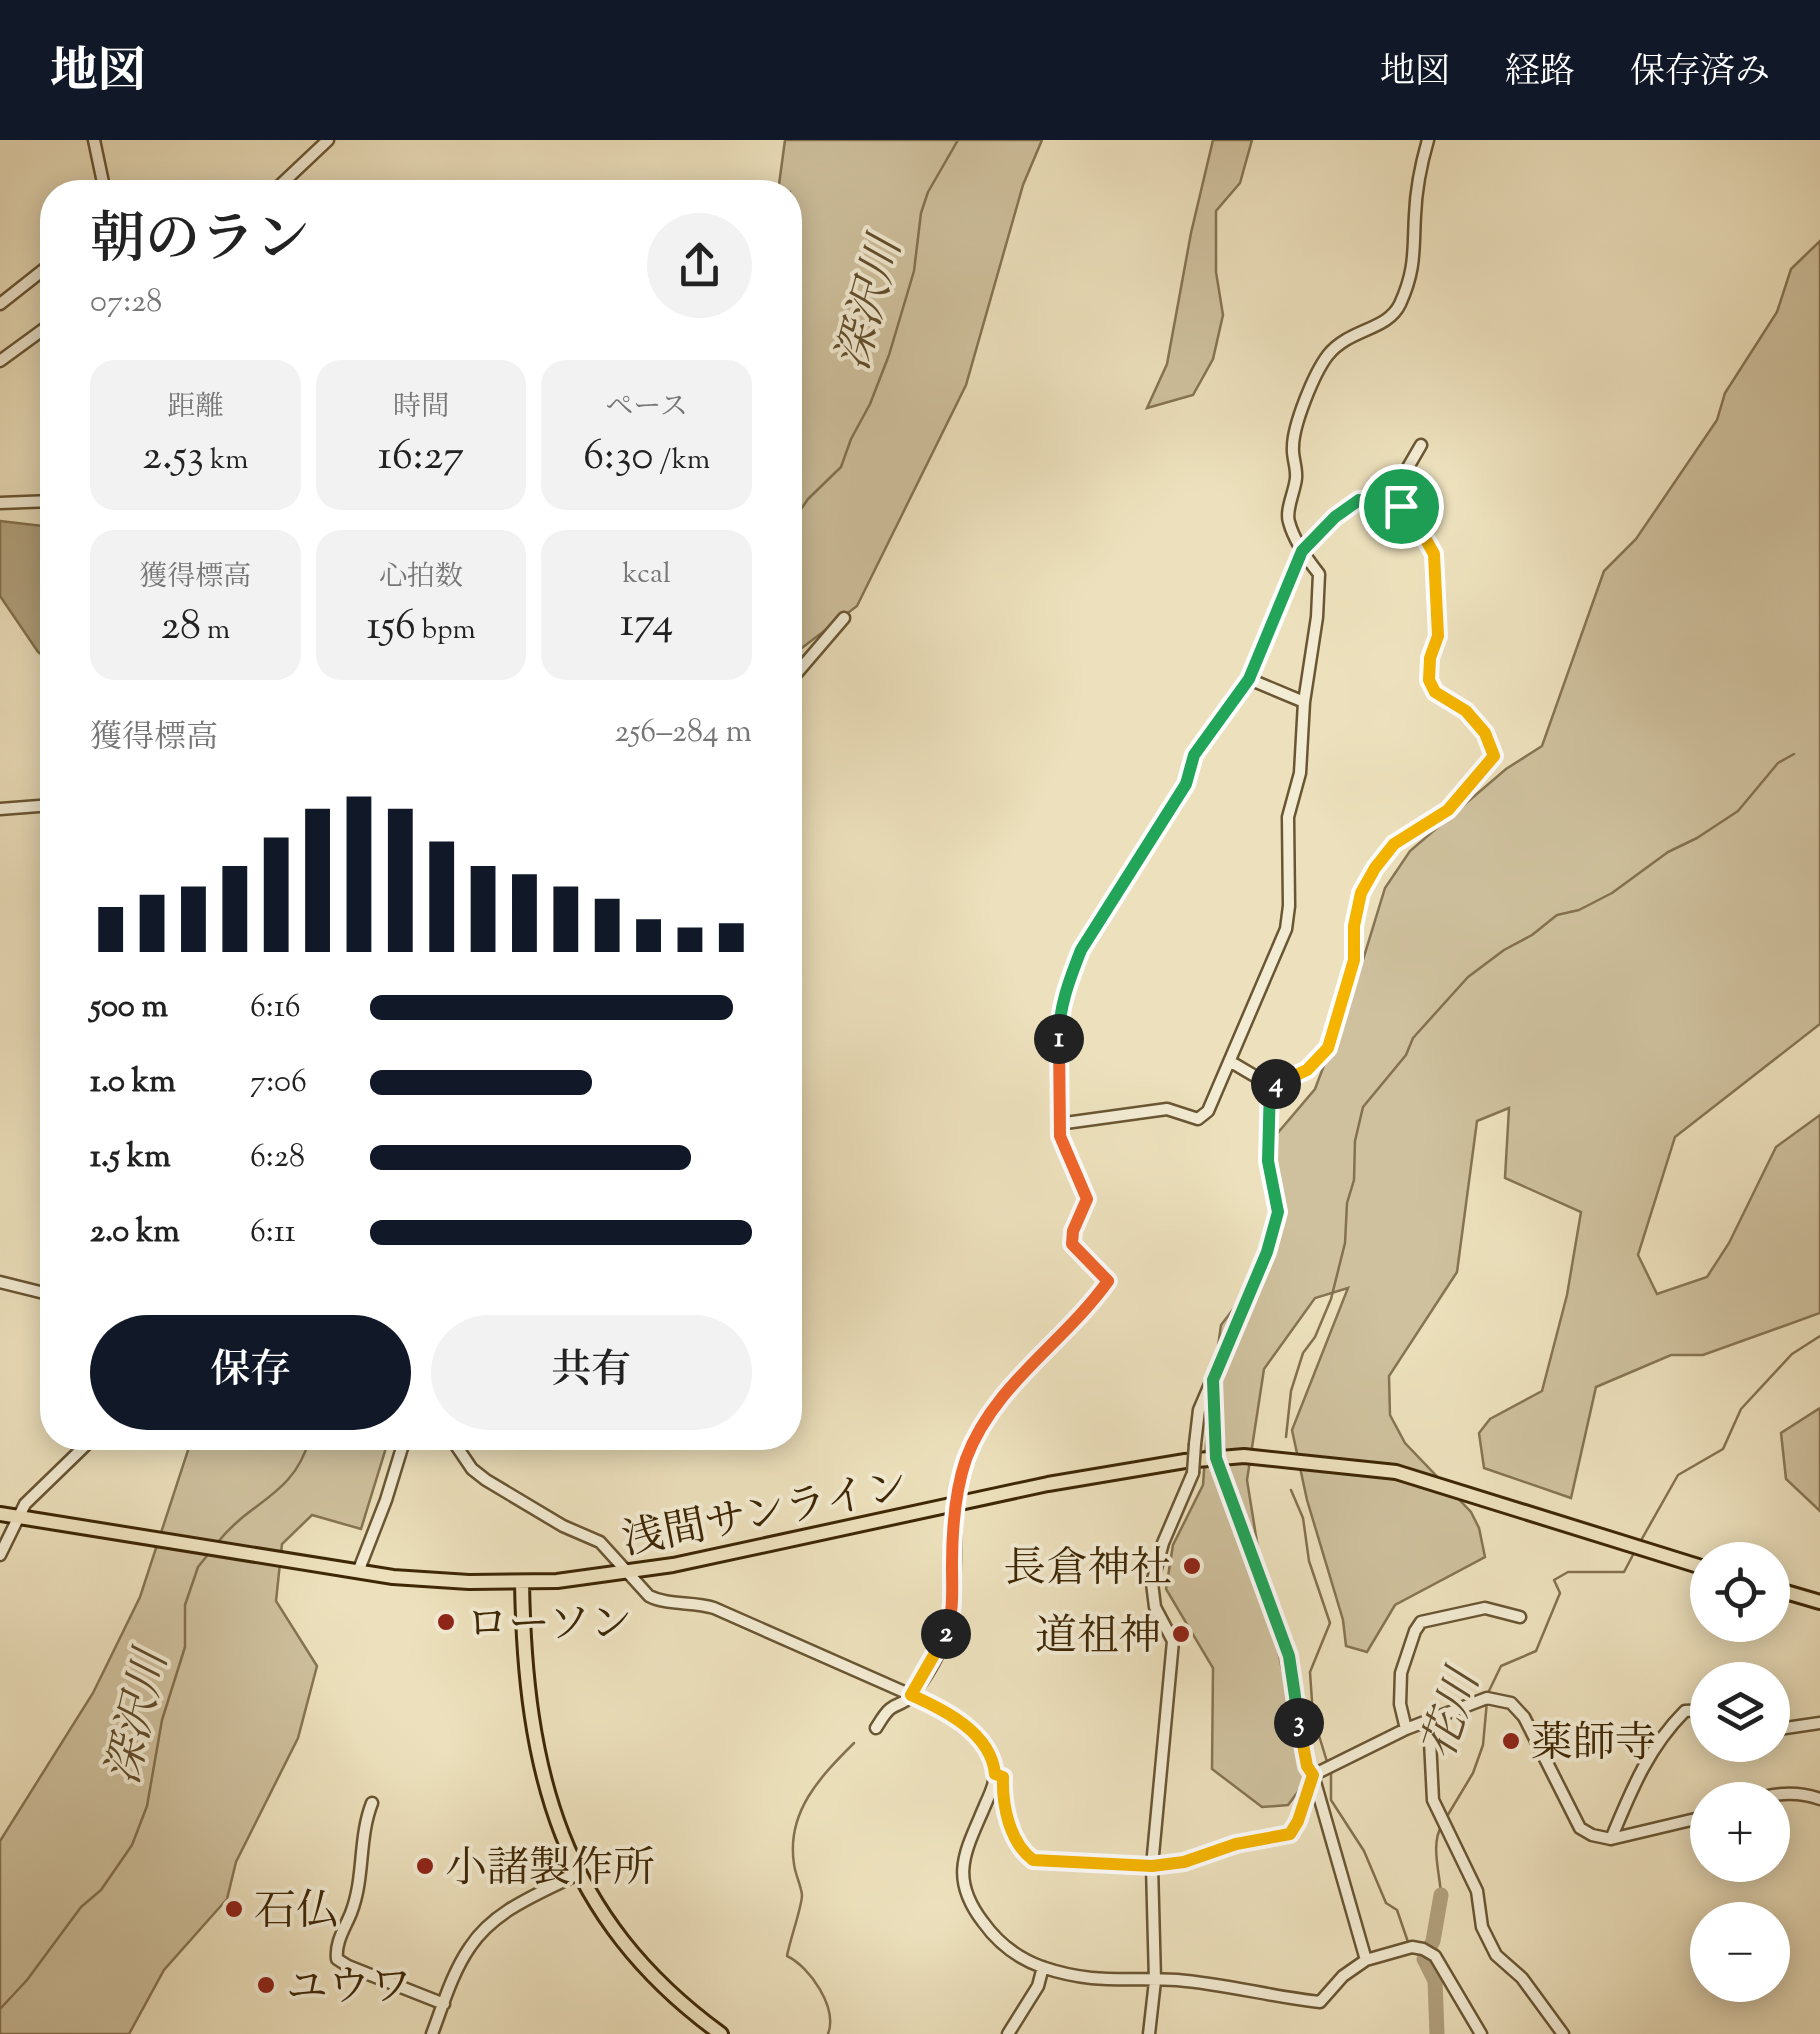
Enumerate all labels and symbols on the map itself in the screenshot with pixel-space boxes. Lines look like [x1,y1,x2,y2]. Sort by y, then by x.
water label: 深沢川 [823,226,922,378]
pin [1359,464,1444,549]
pin: 1 [1034,1014,1084,1064]
pin: 4 [1251,1059,1301,1109]
street label: 浅間サンライン [618,1459,914,1573]
place label: 長倉神社 [1004,1541,1172,1601]
marker: 長倉神社 [1181,1555,1203,1577]
place label: ローソン [466,1597,632,1657]
pin: 2 [921,1609,971,1659]
place label: 道祖神 [1035,1609,1161,1669]
marker: ローソン [435,1611,457,1633]
marker: 道祖神 [1170,1623,1192,1645]
water label: 深沢川 [94,1640,188,1791]
water label: 花川 [1409,1658,1501,1769]
pin: 3 [1274,1698,1324,1748]
place label: 薬師寺 [1531,1716,1657,1776]
marker: 薬師寺 [1500,1730,1522,1752]
place label: 小諸製作所 [445,1841,655,1901]
marker: 小諸製作所 [414,1855,436,1877]
place label: 石仏 [254,1884,338,1944]
marker: 石仏 [223,1898,245,1920]
place label: ユウワ [286,1960,412,2020]
marker: ユウワ [255,1974,277,1996]

